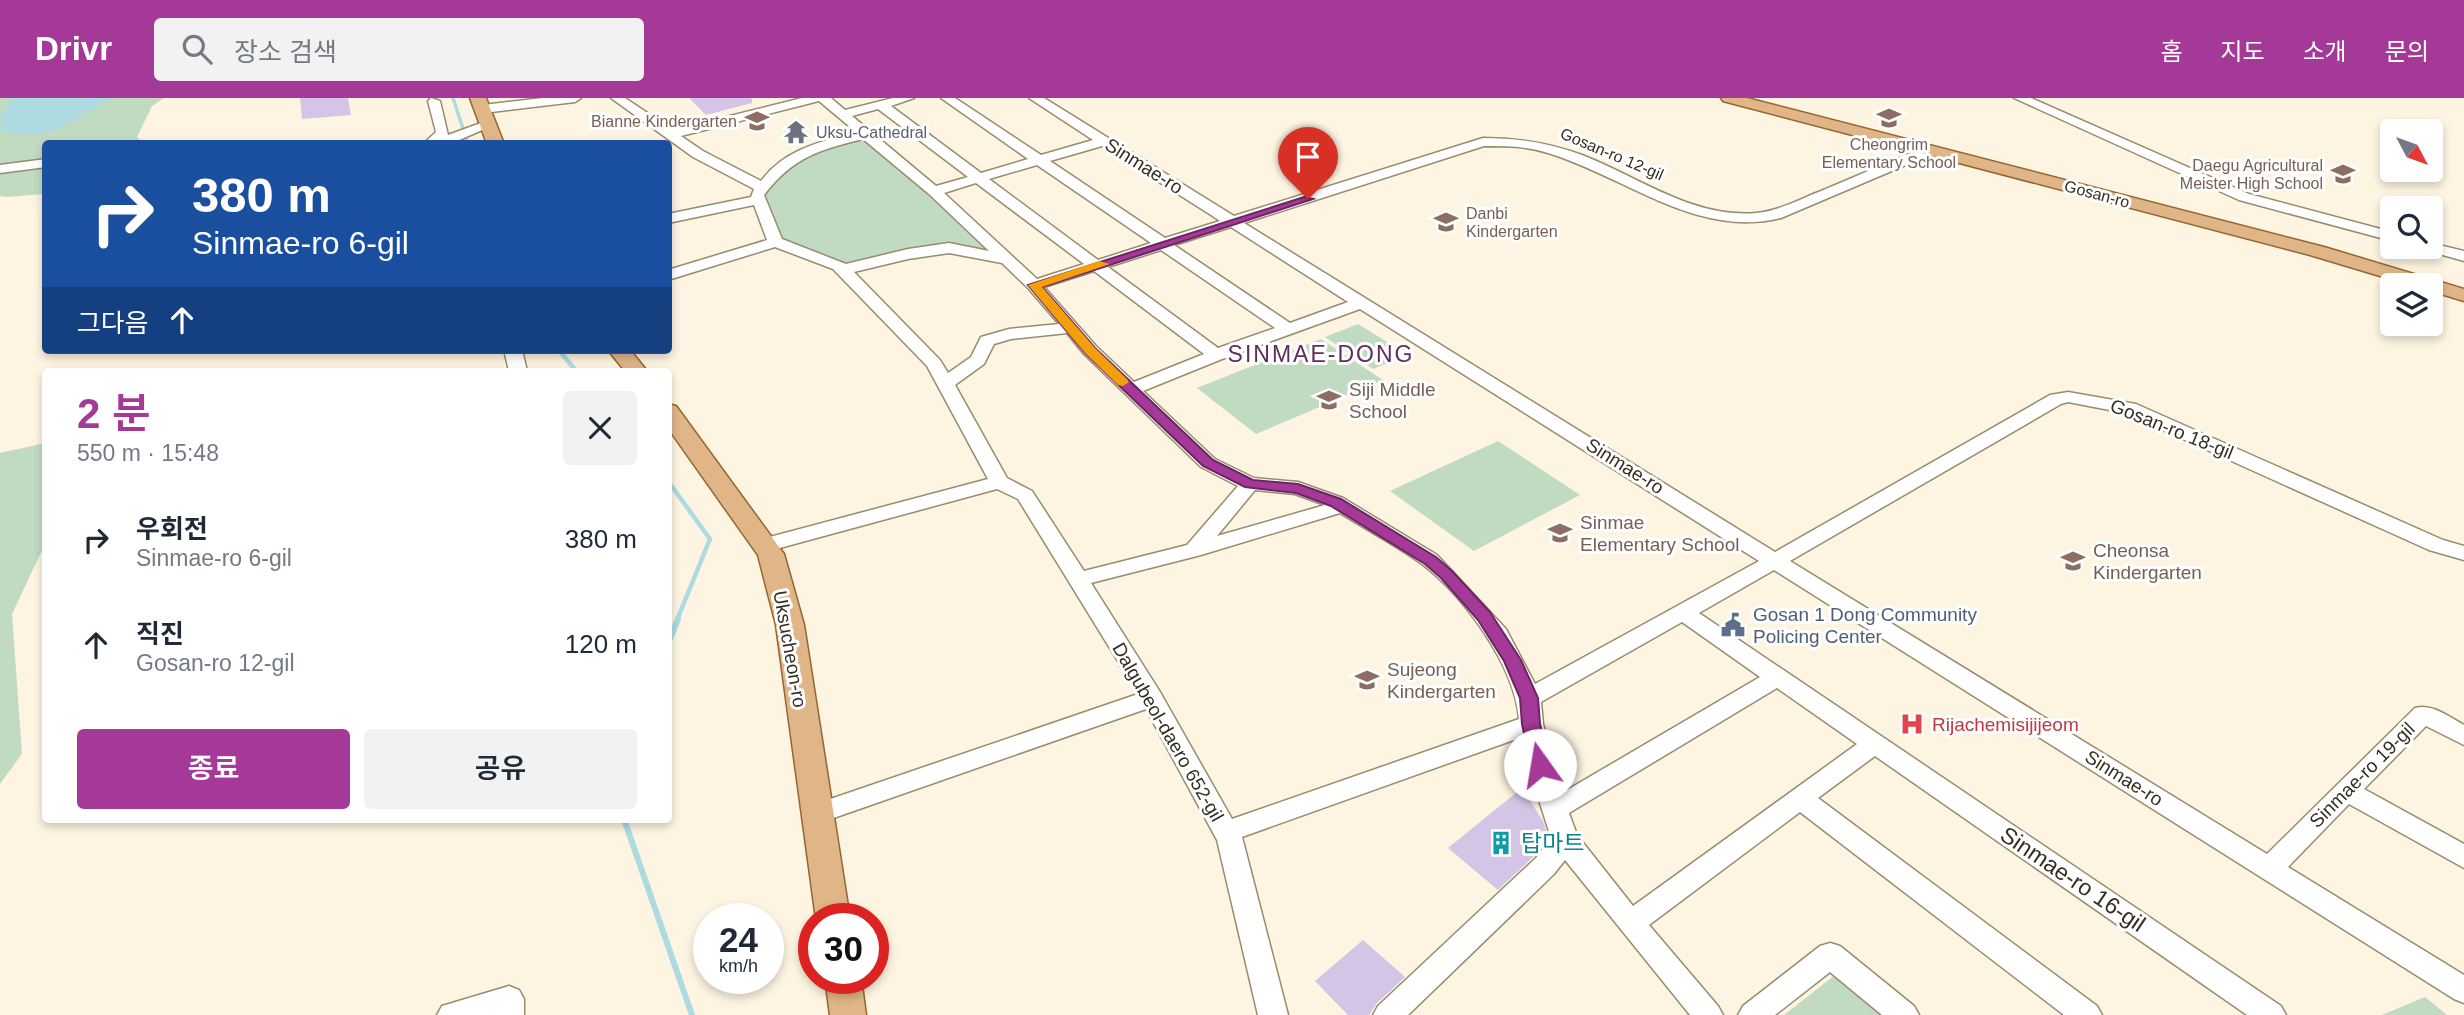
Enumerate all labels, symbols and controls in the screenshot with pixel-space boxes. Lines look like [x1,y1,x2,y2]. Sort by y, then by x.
search box [154,18,644,81]
text: Drivr [35,30,112,67]
icon: search [178,30,216,68]
text: 장소 검색 [234,37,337,67]
text: 홈 [2160,38,2182,65]
text: 지도 [2220,38,2265,65]
text: 소개 [2303,38,2347,65]
text: 문의 [2385,38,2429,65]
school or university icon: Cheongrim Elementary School [1875,104,1903,132]
school or university icon: Bianne Kindergarten [743,107,771,135]
place label: Bianne Kindergarten [591,113,737,130]
temple icon: Uksu-Cathedral [782,118,810,146]
north arrow [2380,119,2443,182]
map controls [2380,119,2443,336]
place label: Uksu-Cathedral [816,124,927,141]
street label: Gosan-ro 12-gil [1558,125,1666,183]
pin [1278,127,1338,199]
street label: Sinmae-ro [1101,134,1187,198]
place label: Cheongrim Elementary School [1822,136,1956,171]
icon: arrive [1289,138,1327,176]
place label: Daegu Agricultural Meister High School [2180,157,2323,192]
school or university icon: Daegu Agricultural Meister High School [2329,160,2357,188]
icon: right [77,168,168,259]
text: 380 m [192,168,331,222]
street label: Gosan-ro [2063,177,2132,211]
button: search [2380,196,2443,259]
place label: Danbi Kindergarten [1466,205,1558,240]
school or university icon: Danbi Kindergarten [1432,208,1460,236]
text: Sinmae-ro 6-gil [192,225,409,261]
button: layers [2380,273,2443,336]
icon: ahead [163,301,201,339]
text: 그다음 [77,308,149,338]
district label: SINMAE-DONG [1228,341,1414,367]
place label: Siji Middle School [1349,379,1436,422]
school or university icon: Siji Middle School [1315,386,1343,414]
text: 2 분 [77,390,151,437]
button: close [563,391,637,465]
street label: Gosan-ro 18-gil [2107,395,2237,463]
street label: Sinmae-ro [1582,434,1668,498]
text: 550 m · 15:48 [77,440,219,466]
place label: Sinmae Elementary School [1580,512,1739,555]
text: 우회전 [136,514,208,544]
school or university icon: Sinmae Elementary School [1546,519,1574,547]
icon: right [77,521,115,559]
text: 380 m [565,524,637,554]
place label: Cheonsa Kindergarten [2093,540,2202,583]
text: Sinmae-ro 6-gil [136,545,292,571]
school or university icon: Cheonsa Kindergarten [2059,547,2087,575]
street label: Uksucheon-ro [769,589,811,709]
place label: Gosan 1 Dong Community Policing Center [1753,604,1977,647]
public building icon: Gosan 1 Dong Community Policing Center [1719,611,1747,639]
text: 직진 [136,619,184,649]
icon: ahead [77,626,115,664]
text: 120 m [565,629,637,659]
street label: Dalgubeol-daero 652-gil [1108,639,1228,825]
text: Gosan-ro 12-gil [136,650,295,676]
place label: Sujeong Kindergarten [1387,659,1496,702]
school or university icon: Sujeong Kindergarten [1353,666,1381,694]
hospital icon: Rijachemisijijeom [1898,710,1926,738]
place label: Rijachemisijijeom [1932,714,2079,735]
street label: Sinmae-ro 19-gil [2305,718,2419,832]
position arrow [1503,728,1577,802]
button: 종료 [77,729,350,809]
button: 공유 [364,729,637,809]
street label: Sinmae-ro [2081,746,2167,810]
street label: Sinmae-ro 16-gil [1996,821,2150,937]
building icon: 탑마트 [1487,829,1515,857]
place label: 탑마트 [1521,830,1584,856]
speed limit sign: 30 [798,903,889,994]
text: 24 [719,920,758,959]
text: km/h [719,956,758,976]

